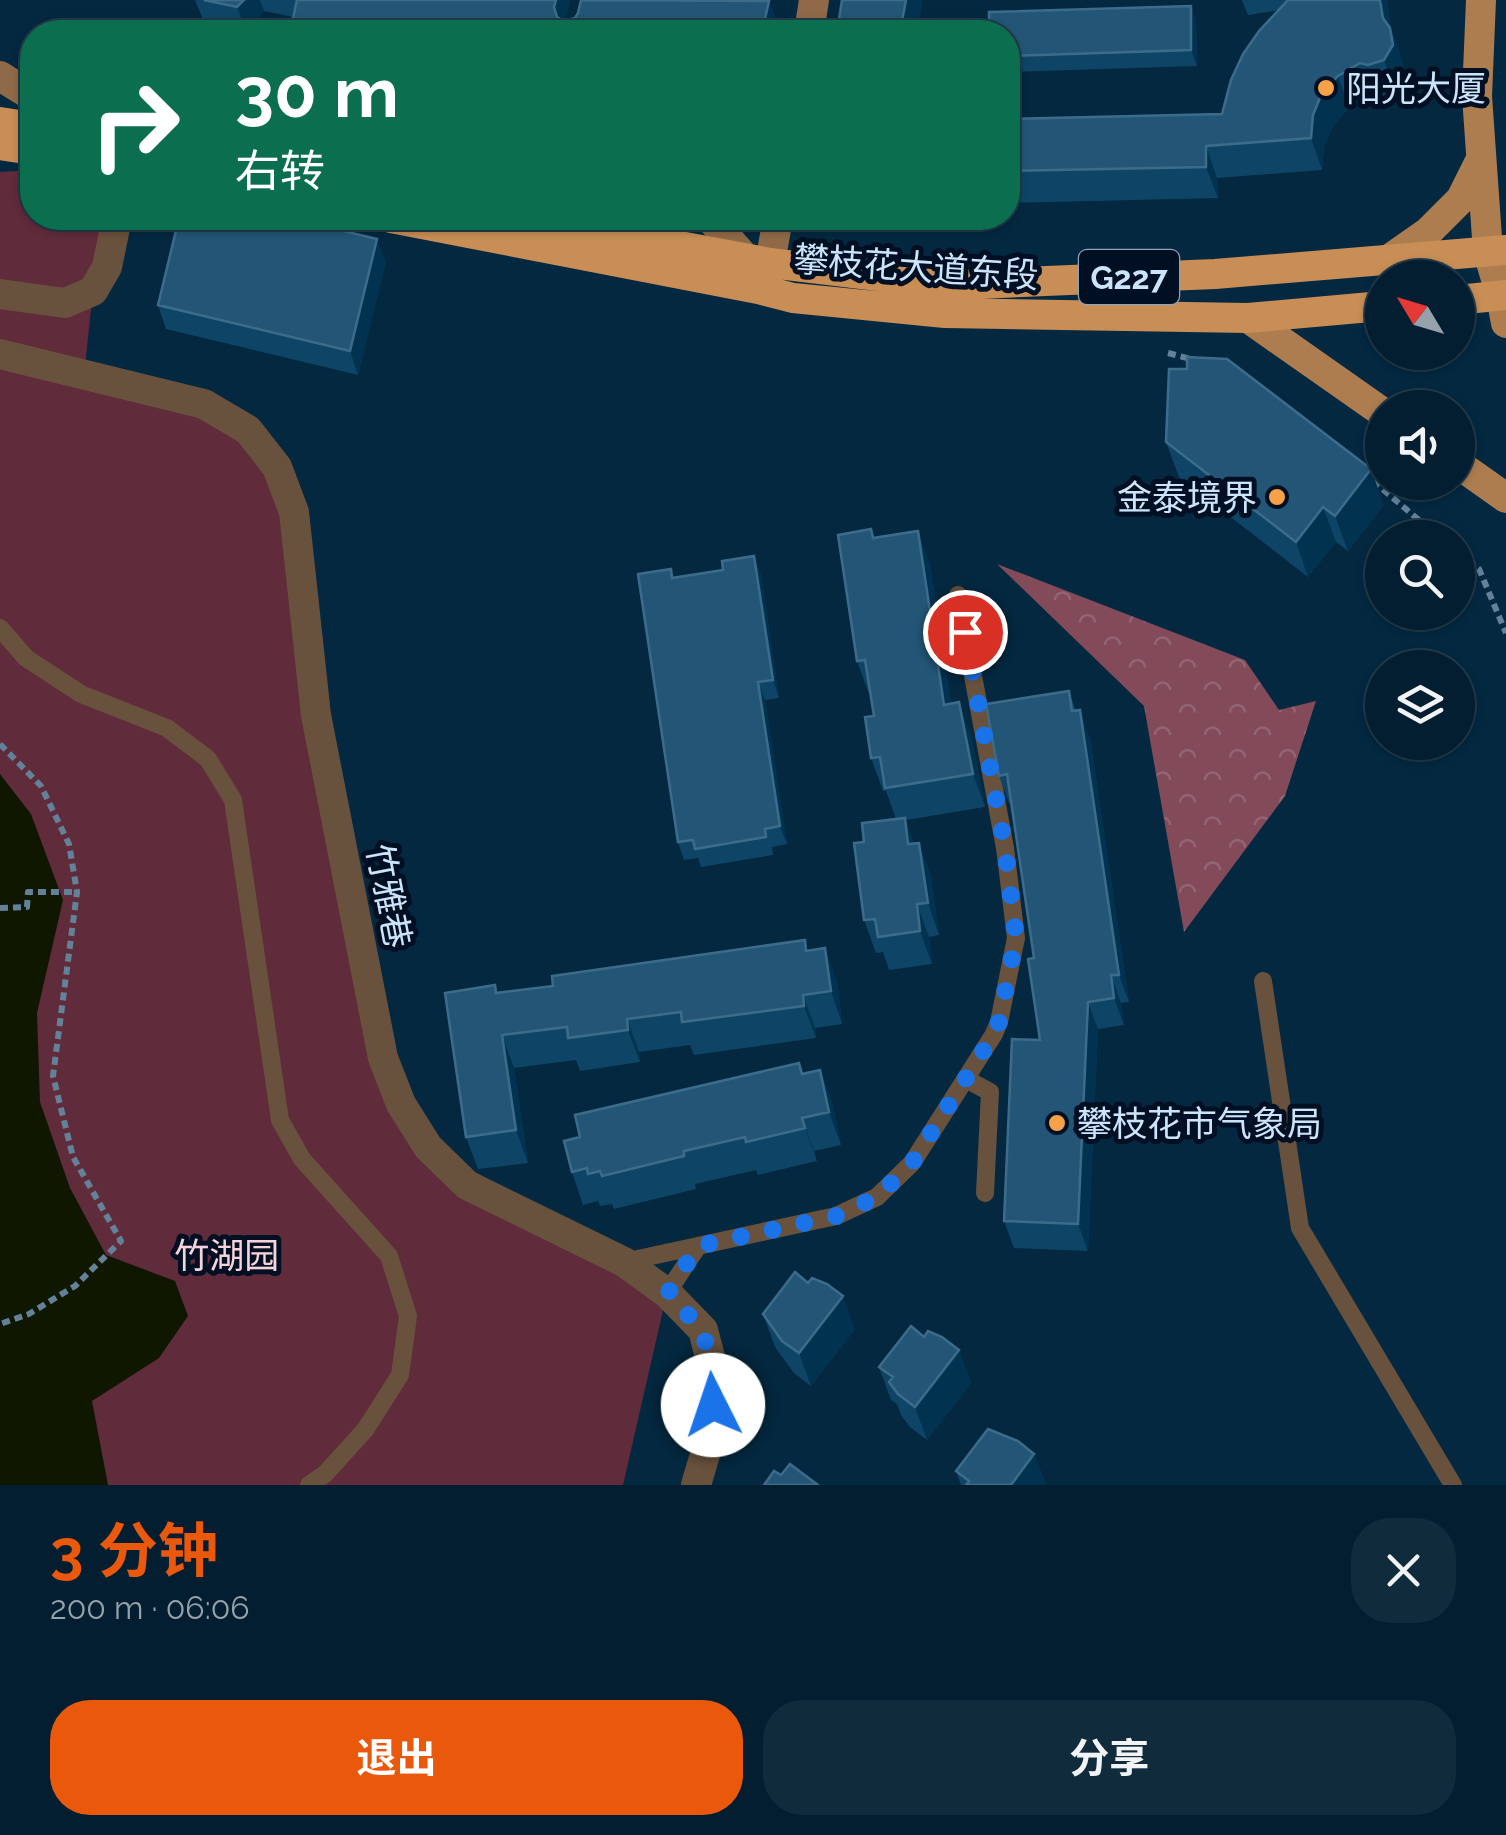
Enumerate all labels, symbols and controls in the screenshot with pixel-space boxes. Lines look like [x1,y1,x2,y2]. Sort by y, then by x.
text: 30 m [235,51,399,133]
icon: right [70,60,200,190]
place label: 阳光大厦 [1346,68,1486,109]
marker: 阳光大厦 [1315,77,1337,99]
text: 右转 [235,145,325,198]
street label: 攀枝花大道东段 [792,238,1040,296]
road number: G227 [1079,250,1179,304]
north arrow [1365,260,1475,370]
map controls [1365,260,1475,760]
button: sound [1365,390,1475,500]
place label: 金泰境界 [1117,477,1257,518]
marker: 金泰境界 [1266,486,1288,508]
button: search [1365,520,1475,630]
pin [923,590,1008,675]
icon: arrive [938,605,993,660]
button: layers [1365,650,1475,760]
street label: 竹雅巷 [359,841,419,951]
place label: 攀枝花市气象局 [1077,1103,1322,1144]
marker: 攀枝花市气象局 [1046,1112,1068,1134]
park label: 竹湖园 [174,1235,280,1276]
position arrow [661,1353,765,1457]
text: 3 分钟 [50,1516,218,1586]
button: close [1351,1518,1456,1623]
text: 200 m · 06:06 [50,1589,250,1626]
button: 退出 [50,1700,743,1815]
button: 分享 [763,1700,1456,1815]

